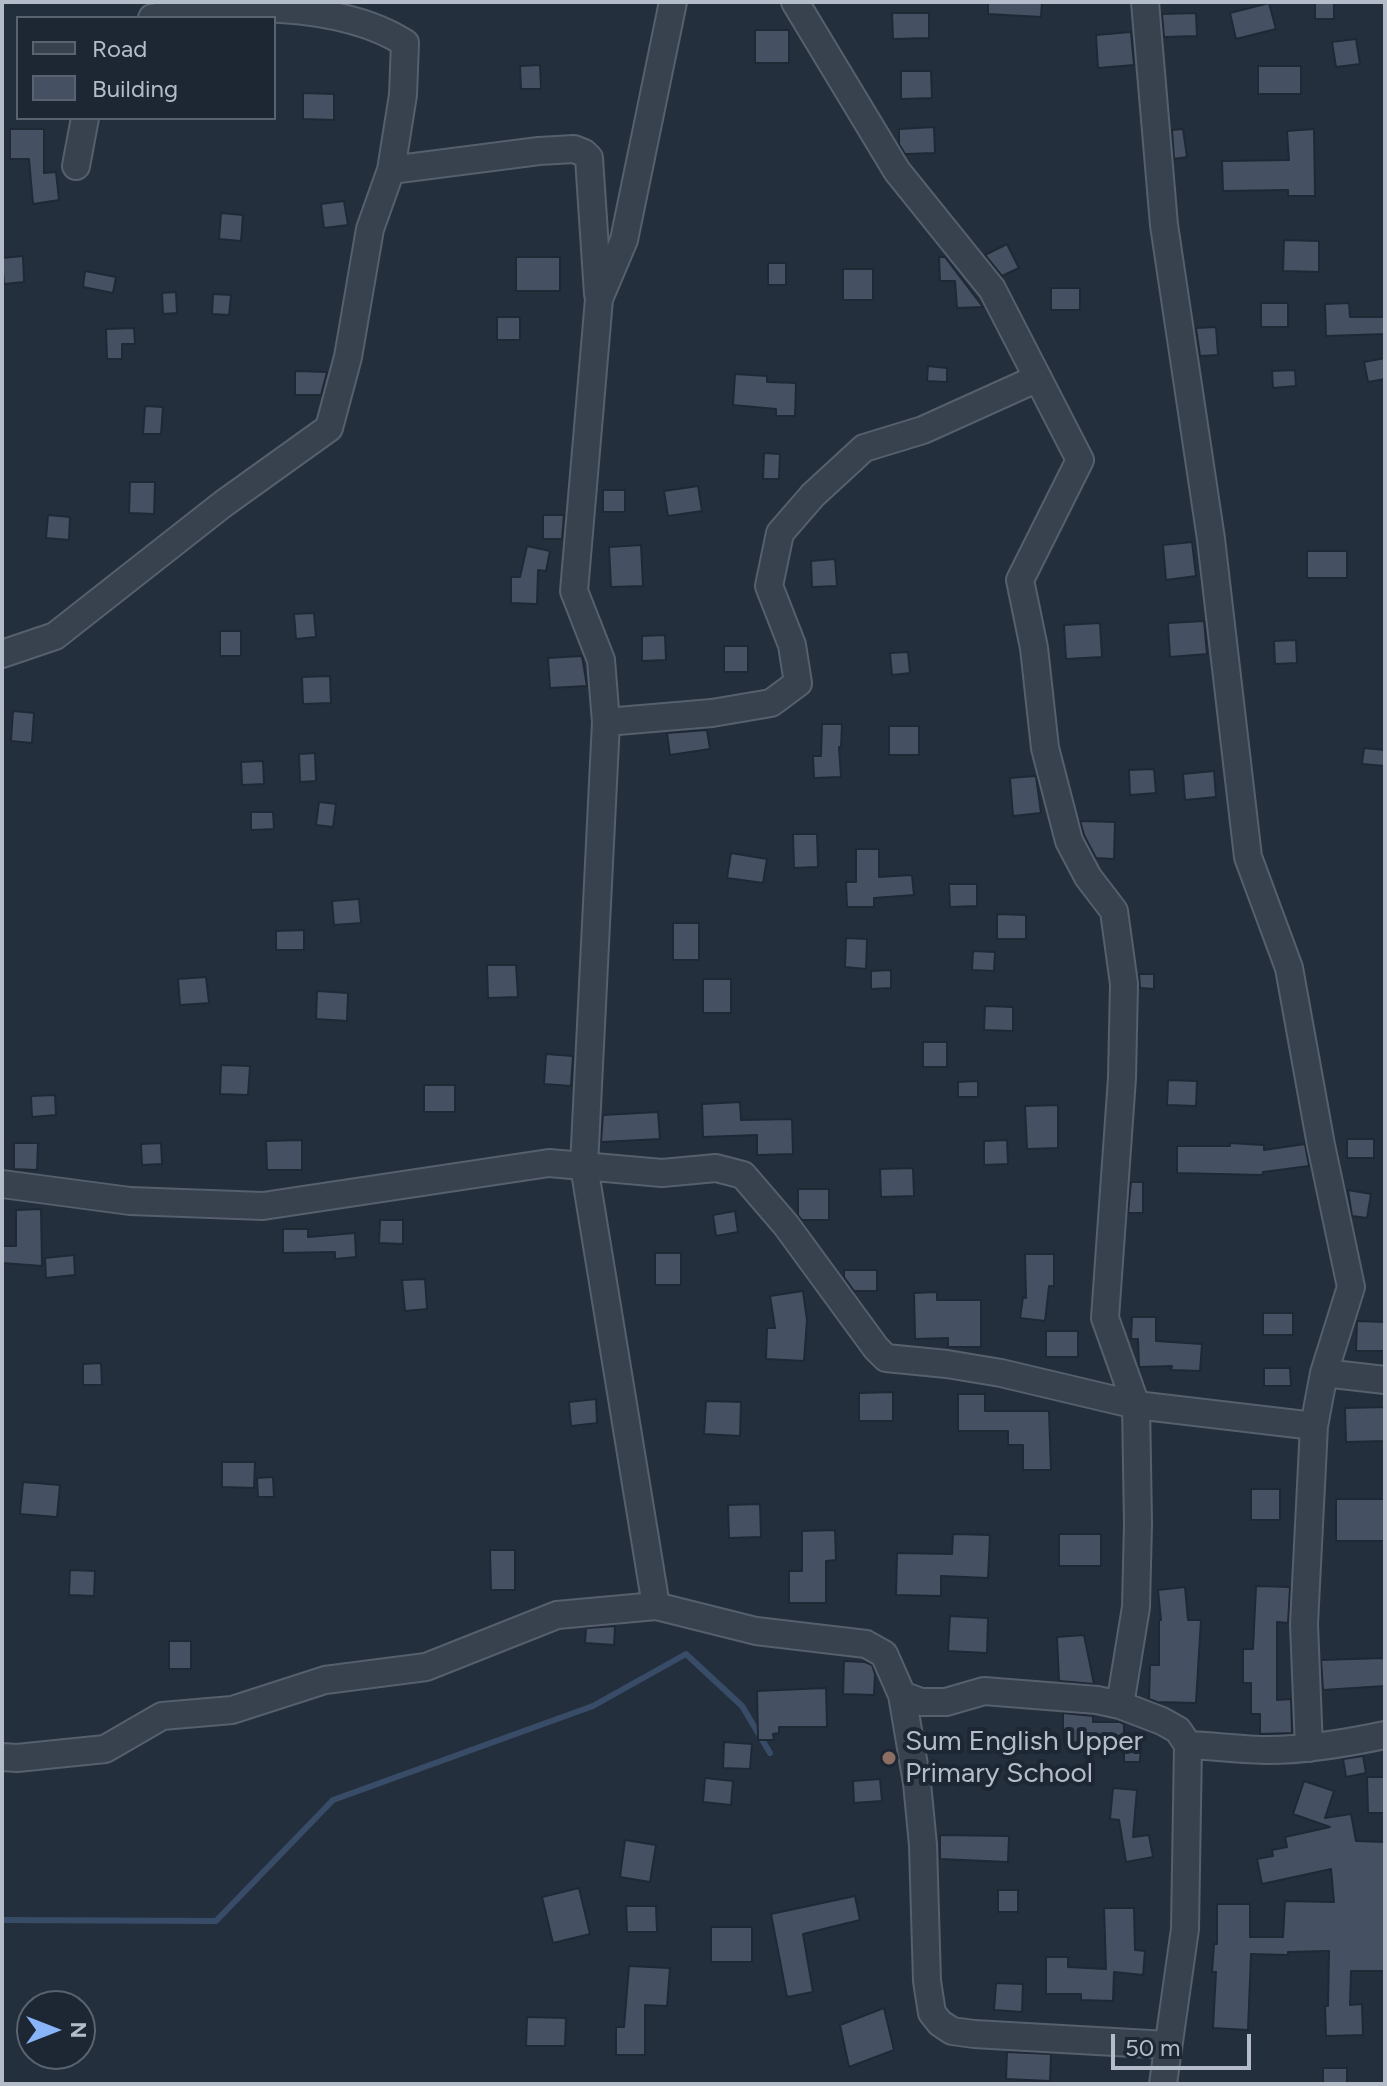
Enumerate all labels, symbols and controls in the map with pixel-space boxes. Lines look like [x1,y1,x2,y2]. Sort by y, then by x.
legend [16,16,276,120]
text: Road [92,34,147,63]
text: Building [92,74,178,103]
place label: Sum English Upper Primary School [905,1725,1143,1791]
marker: Sum English Upper Primary School [880,1749,898,1767]
north arrow [16,1990,96,2070]
scale bar [1115,2018,1255,2068]
text: N [65,2021,92,2039]
text: 50 m [1125,2033,1181,2062]

